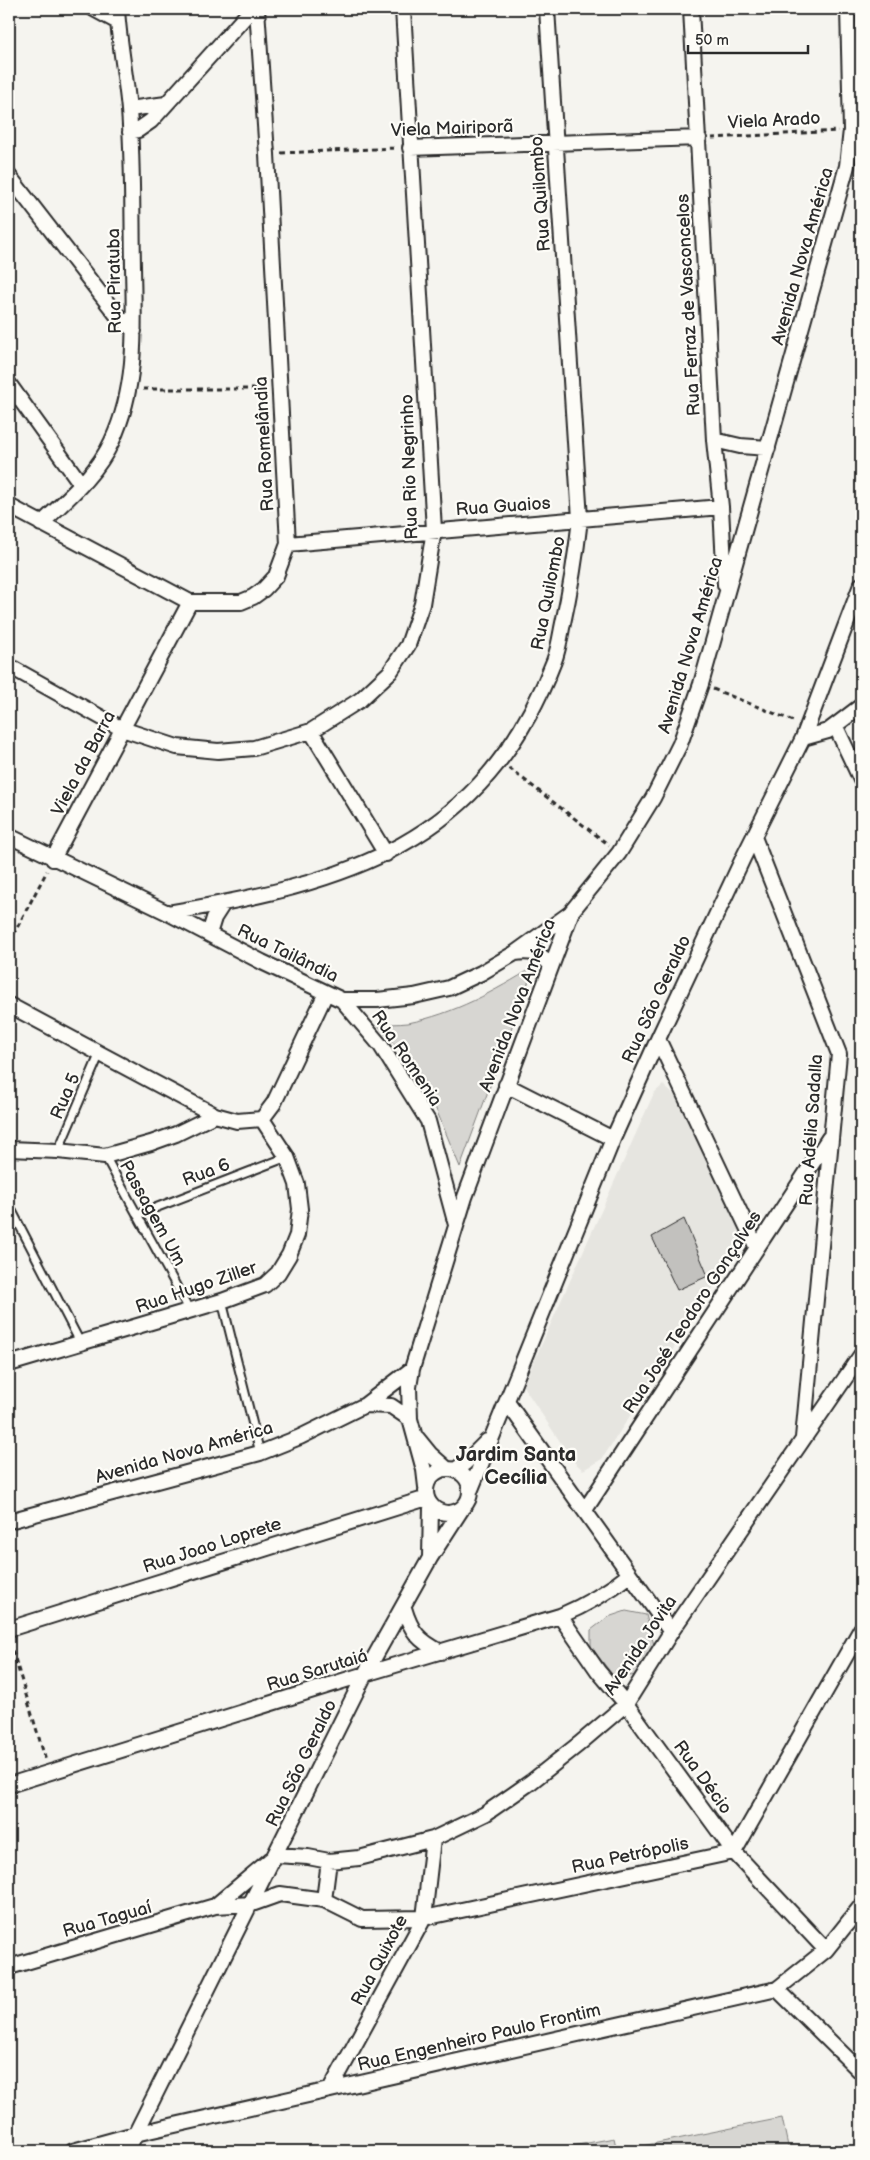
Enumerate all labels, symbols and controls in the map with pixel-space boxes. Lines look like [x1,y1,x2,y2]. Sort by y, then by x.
scale bar [688,22,808,54]
text: 50 m [695,31,729,50]
street label: Viela Arado [727,108,821,133]
street label: Viela Mairiporã [390,116,514,141]
street label: Rua Quilombo [526,136,555,252]
street label: Avenida Nova América [767,165,838,347]
street label: Rua Ferraz de Vasconcelos [672,193,705,417]
street label: Rua Piratuba [103,228,126,334]
street label: Rua Romelândia [250,376,279,512]
street label: Rua Rio Negrinho [396,394,423,540]
street label: Rua Guaios [455,493,551,520]
street label: Rua Quilombo [527,534,570,652]
street label: Avenida Nova América [654,554,727,736]
street label: Viela da Barra [47,707,120,819]
street label: Avenida Nova América [475,916,560,1095]
street label: Rua Tailândia [234,920,342,987]
street label: Rua São Geraldo [618,932,695,1067]
street label: Rua Romenia [367,1006,446,1110]
street label: Rua Adélia Sadalla [796,1053,827,1207]
street label: Rua 5 [46,1070,85,1122]
street label: Rua 6 [180,1154,233,1191]
street label: Passagem Um [115,1157,190,1270]
street label: Rua José Teodoro Gonçalves [619,1207,766,1418]
street label: Rua Hugo Ziller [133,1257,260,1318]
street label: Avenida Nova América [93,1417,275,1488]
district label: Jardim Santa Cecília [456,1443,576,1490]
street label: Rua Joao Loprete [140,1513,284,1578]
street label: Avenida Jovita [599,1591,681,1699]
street label: Rua Sarutaiá [264,1645,370,1696]
street label: Rua São Geraldo [262,1696,341,1830]
street label: Rua Décio [669,1736,736,1818]
street label: Rua Petrópolis [570,1833,691,1878]
street label: Rua Taguaí [60,1897,155,1942]
street label: Rua Quixote [347,1911,412,2009]
street label: Rua Engenheiro Paulo Frontim [356,1999,603,2076]

